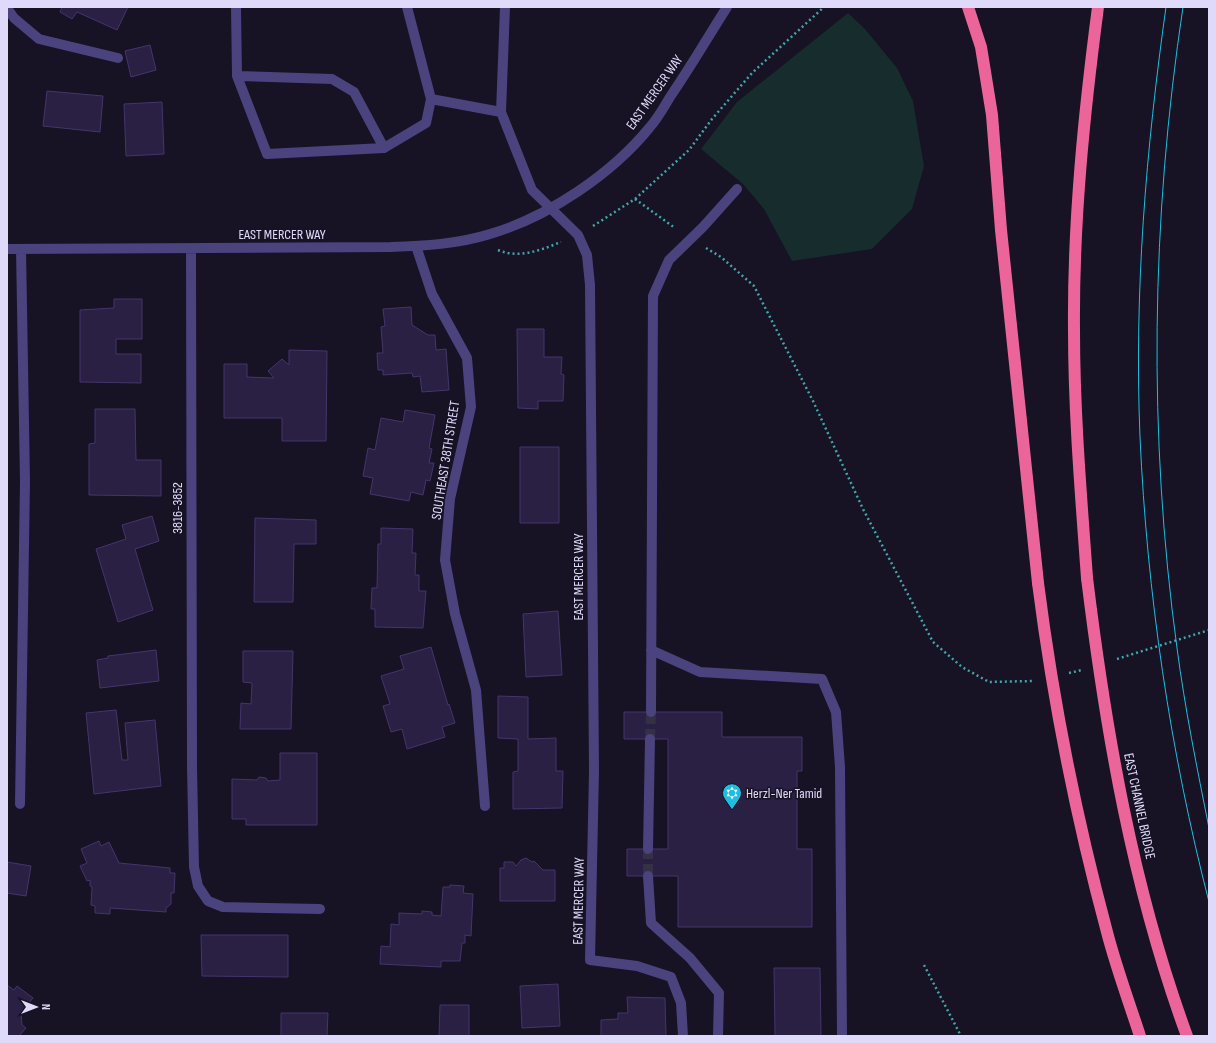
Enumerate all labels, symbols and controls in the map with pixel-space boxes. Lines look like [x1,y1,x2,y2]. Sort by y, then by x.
street label: EAST MERCER WAY [622,52,686,133]
street label: EAST MERCER WAY [238,226,326,243]
street label: SOUTHEAST 38TH STREET [428,399,463,521]
street label: 3816-3852 [169,482,186,534]
street label: EAST MERCER WAY [570,533,587,621]
street label: EAST CHANNEL BRIDGE [1120,752,1159,861]
synagogue icon: Herzl-Ner Tamid [721,782,743,810]
place label: Herzl-Ner Tamid [746,785,822,802]
street label: EAST MERCER WAY [569,857,588,945]
north arrow [16,987,56,1027]
text: N [39,1004,52,1010]

